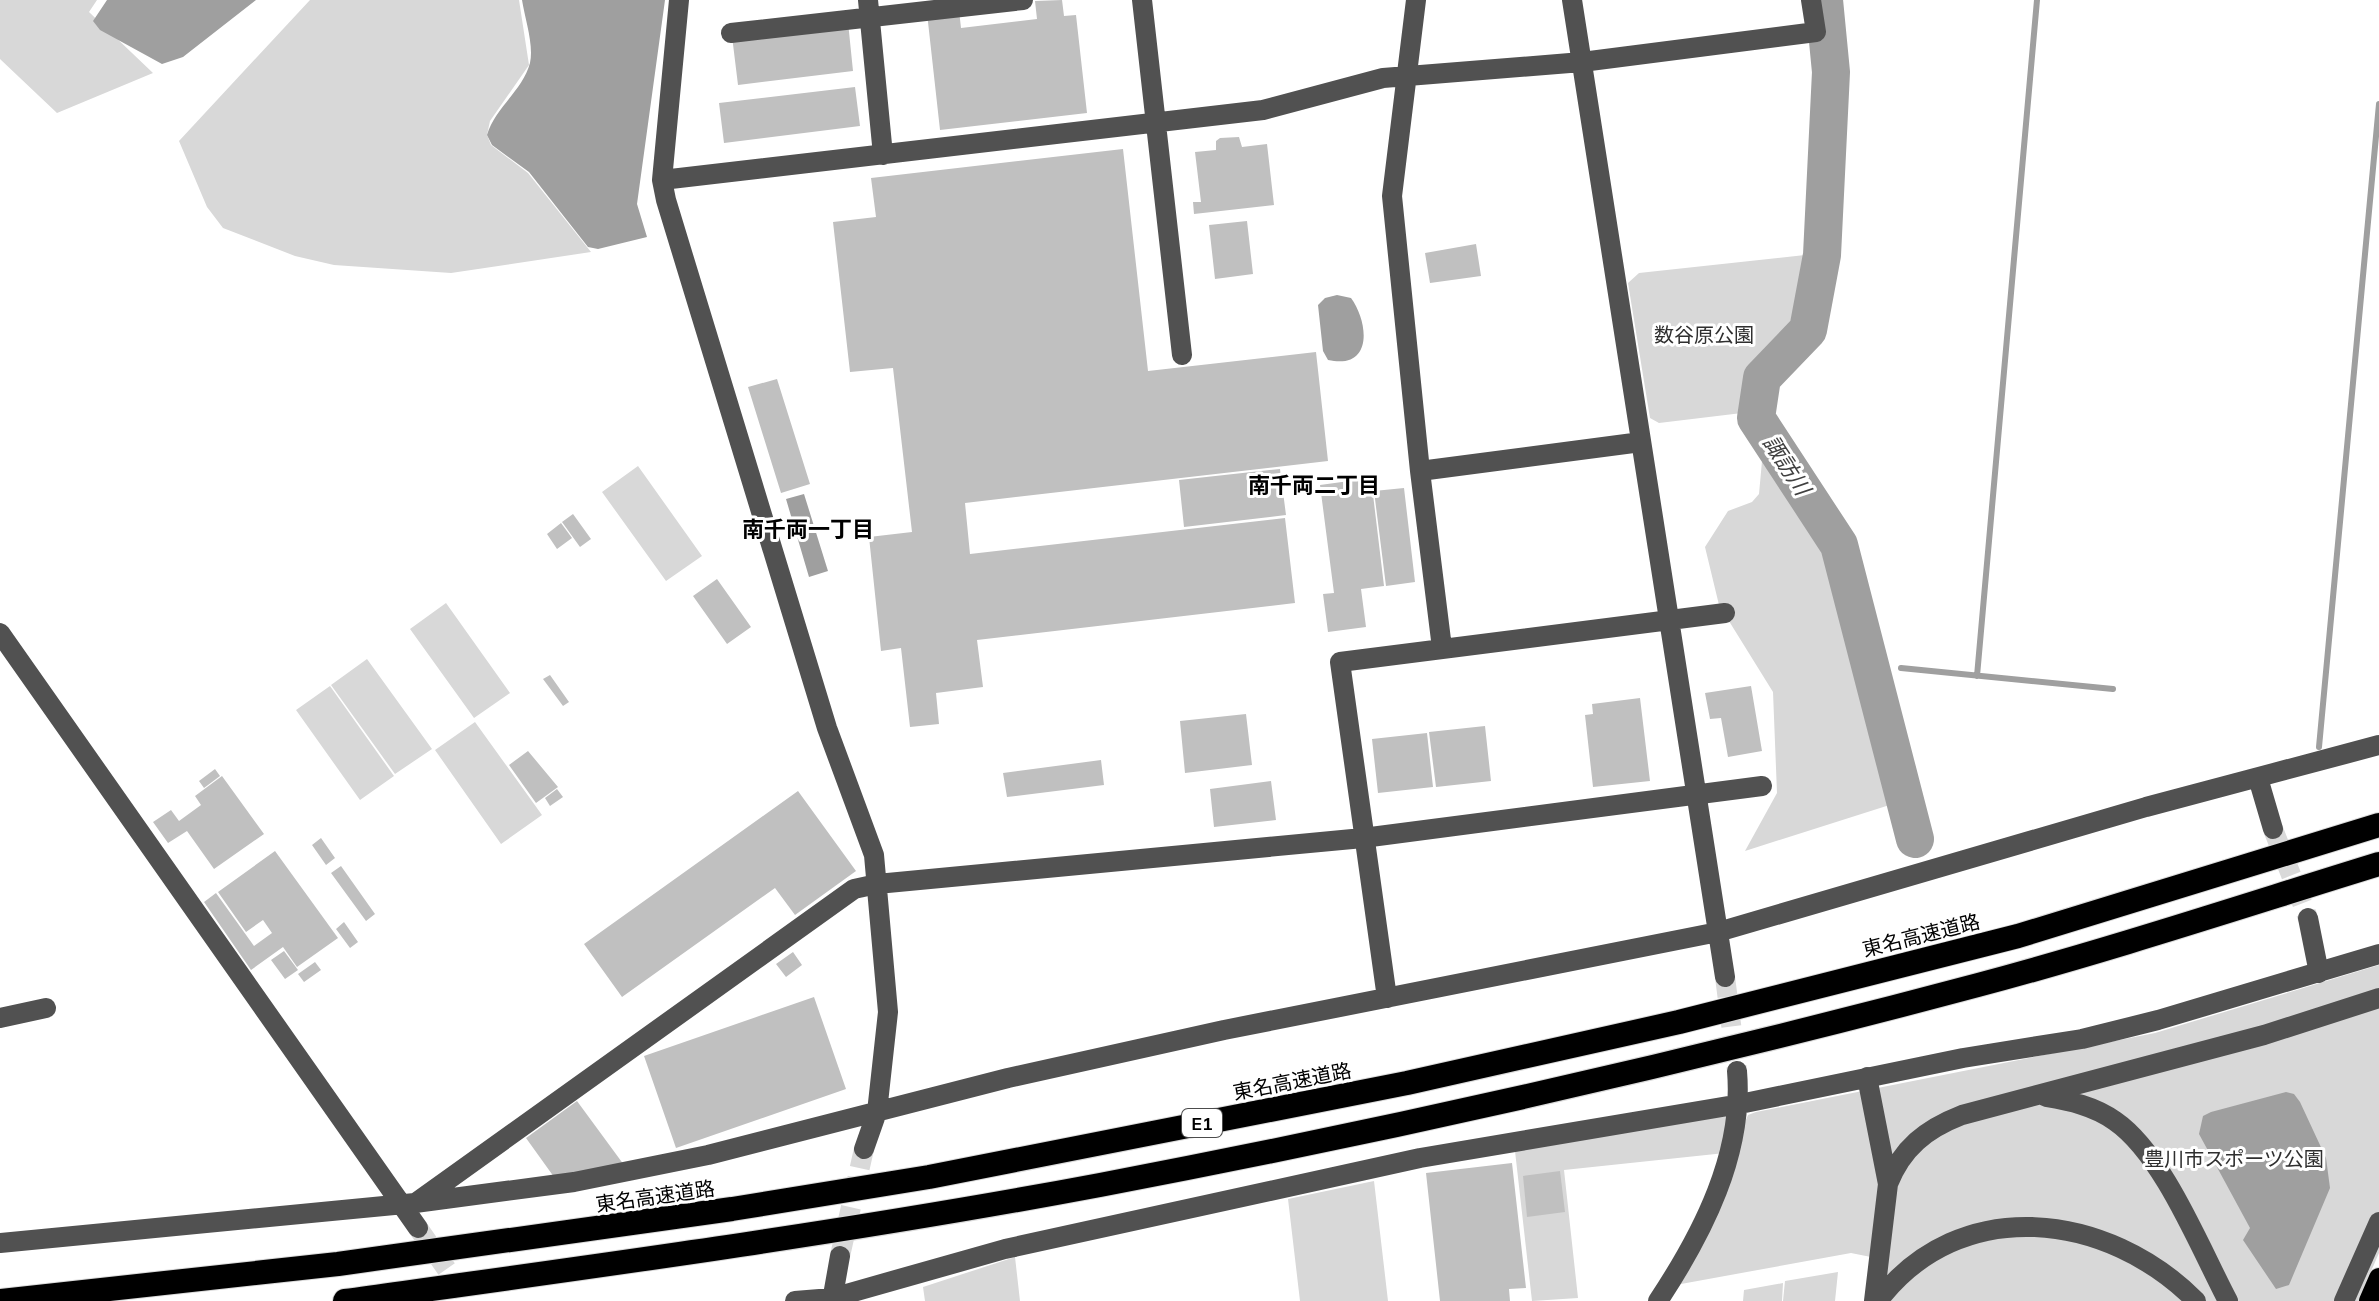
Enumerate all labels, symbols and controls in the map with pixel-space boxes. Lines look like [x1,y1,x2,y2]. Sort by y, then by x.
park label: 数谷原公園 [1654,322,1754,347]
water label: 諏訪川 [1757,430,1818,502]
district label: 南千両二丁目 [1248,471,1380,499]
district label: 南千両一丁目 [742,515,874,543]
street label: 東名高速道路 [1860,908,1982,962]
street label: 東名高速道路 [1231,1057,1353,1105]
road number: E1 [1182,1109,1222,1137]
park label: 豊川市スポーツ公園 [2144,1146,2324,1171]
street label: 東名高速道路 [594,1175,716,1217]

